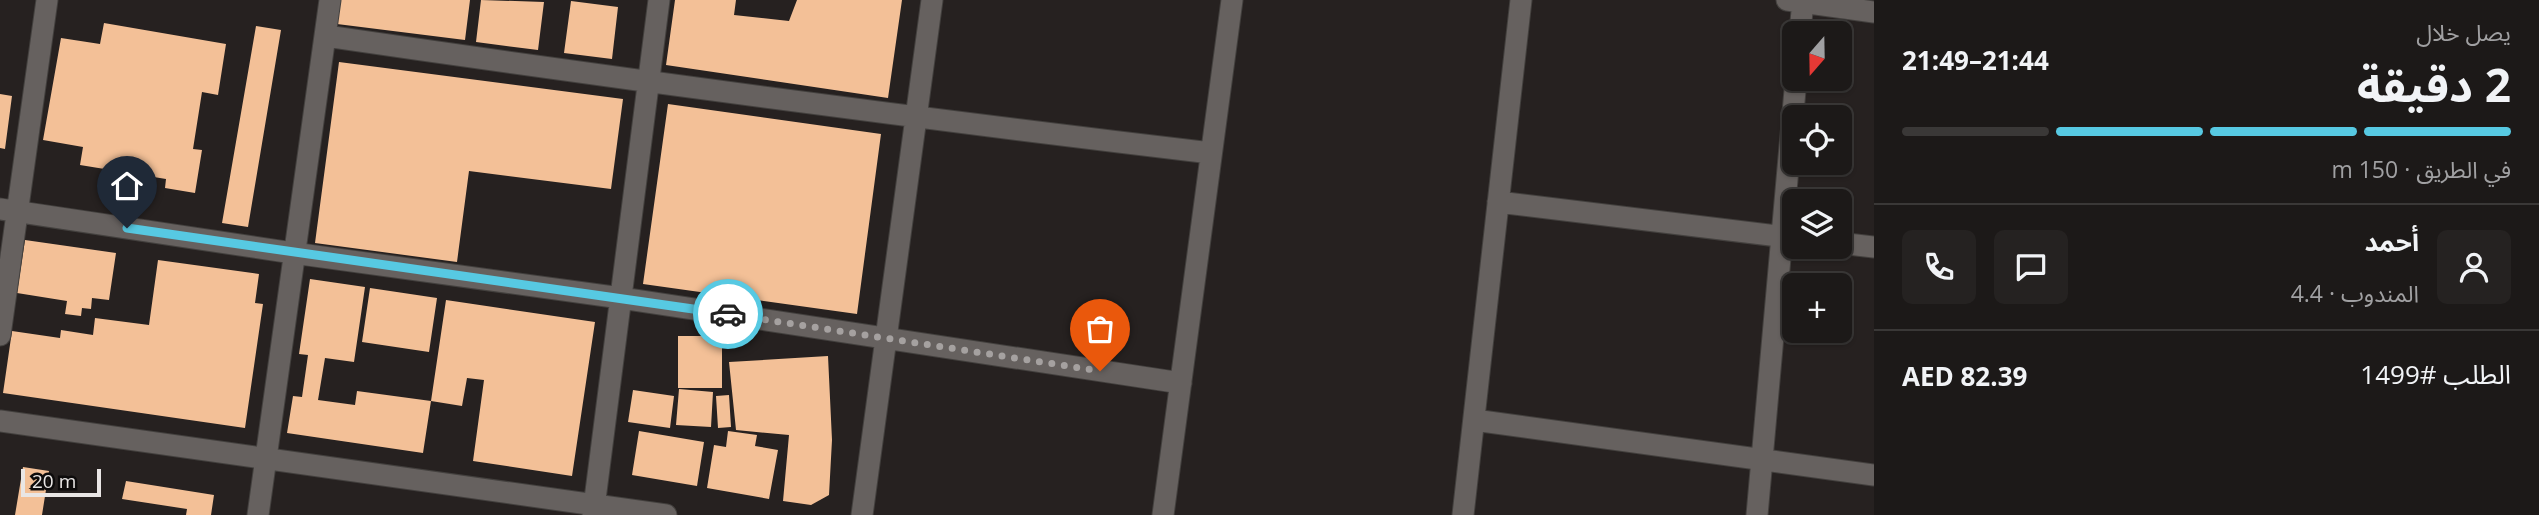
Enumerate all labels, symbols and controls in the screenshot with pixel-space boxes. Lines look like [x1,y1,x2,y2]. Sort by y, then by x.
text: يصل خلال [2416,16,2511,48]
north arrow [1782,21,1852,91]
map controls [1782,21,1852,343]
text: 21:44–21:49 [1902,42,2049,78]
text: 2 دقيقة [2357,53,2511,115]
button: locate [1782,105,1852,175]
text: في الطريق · 150 m [2331,153,2511,185]
pin [97,156,157,228]
icon: home [108,167,146,205]
button: layers [1782,189,1852,259]
text: أحمد [2365,223,2419,259]
button: phone [1902,230,1976,304]
button: chat [1994,230,2068,304]
button: person [2437,230,2511,304]
button: + [1782,273,1852,343]
text: المندوب · 4.4 [2291,277,2419,309]
courier [693,279,763,349]
icon: car [709,295,747,333]
pin [1070,299,1130,371]
icon: bag [1081,310,1119,348]
text: الطلب #1499 [2360,356,2511,392]
text: AED 82.39 [1902,358,2027,394]
scale bar [21,466,102,498]
text: 20 m [32,468,76,494]

